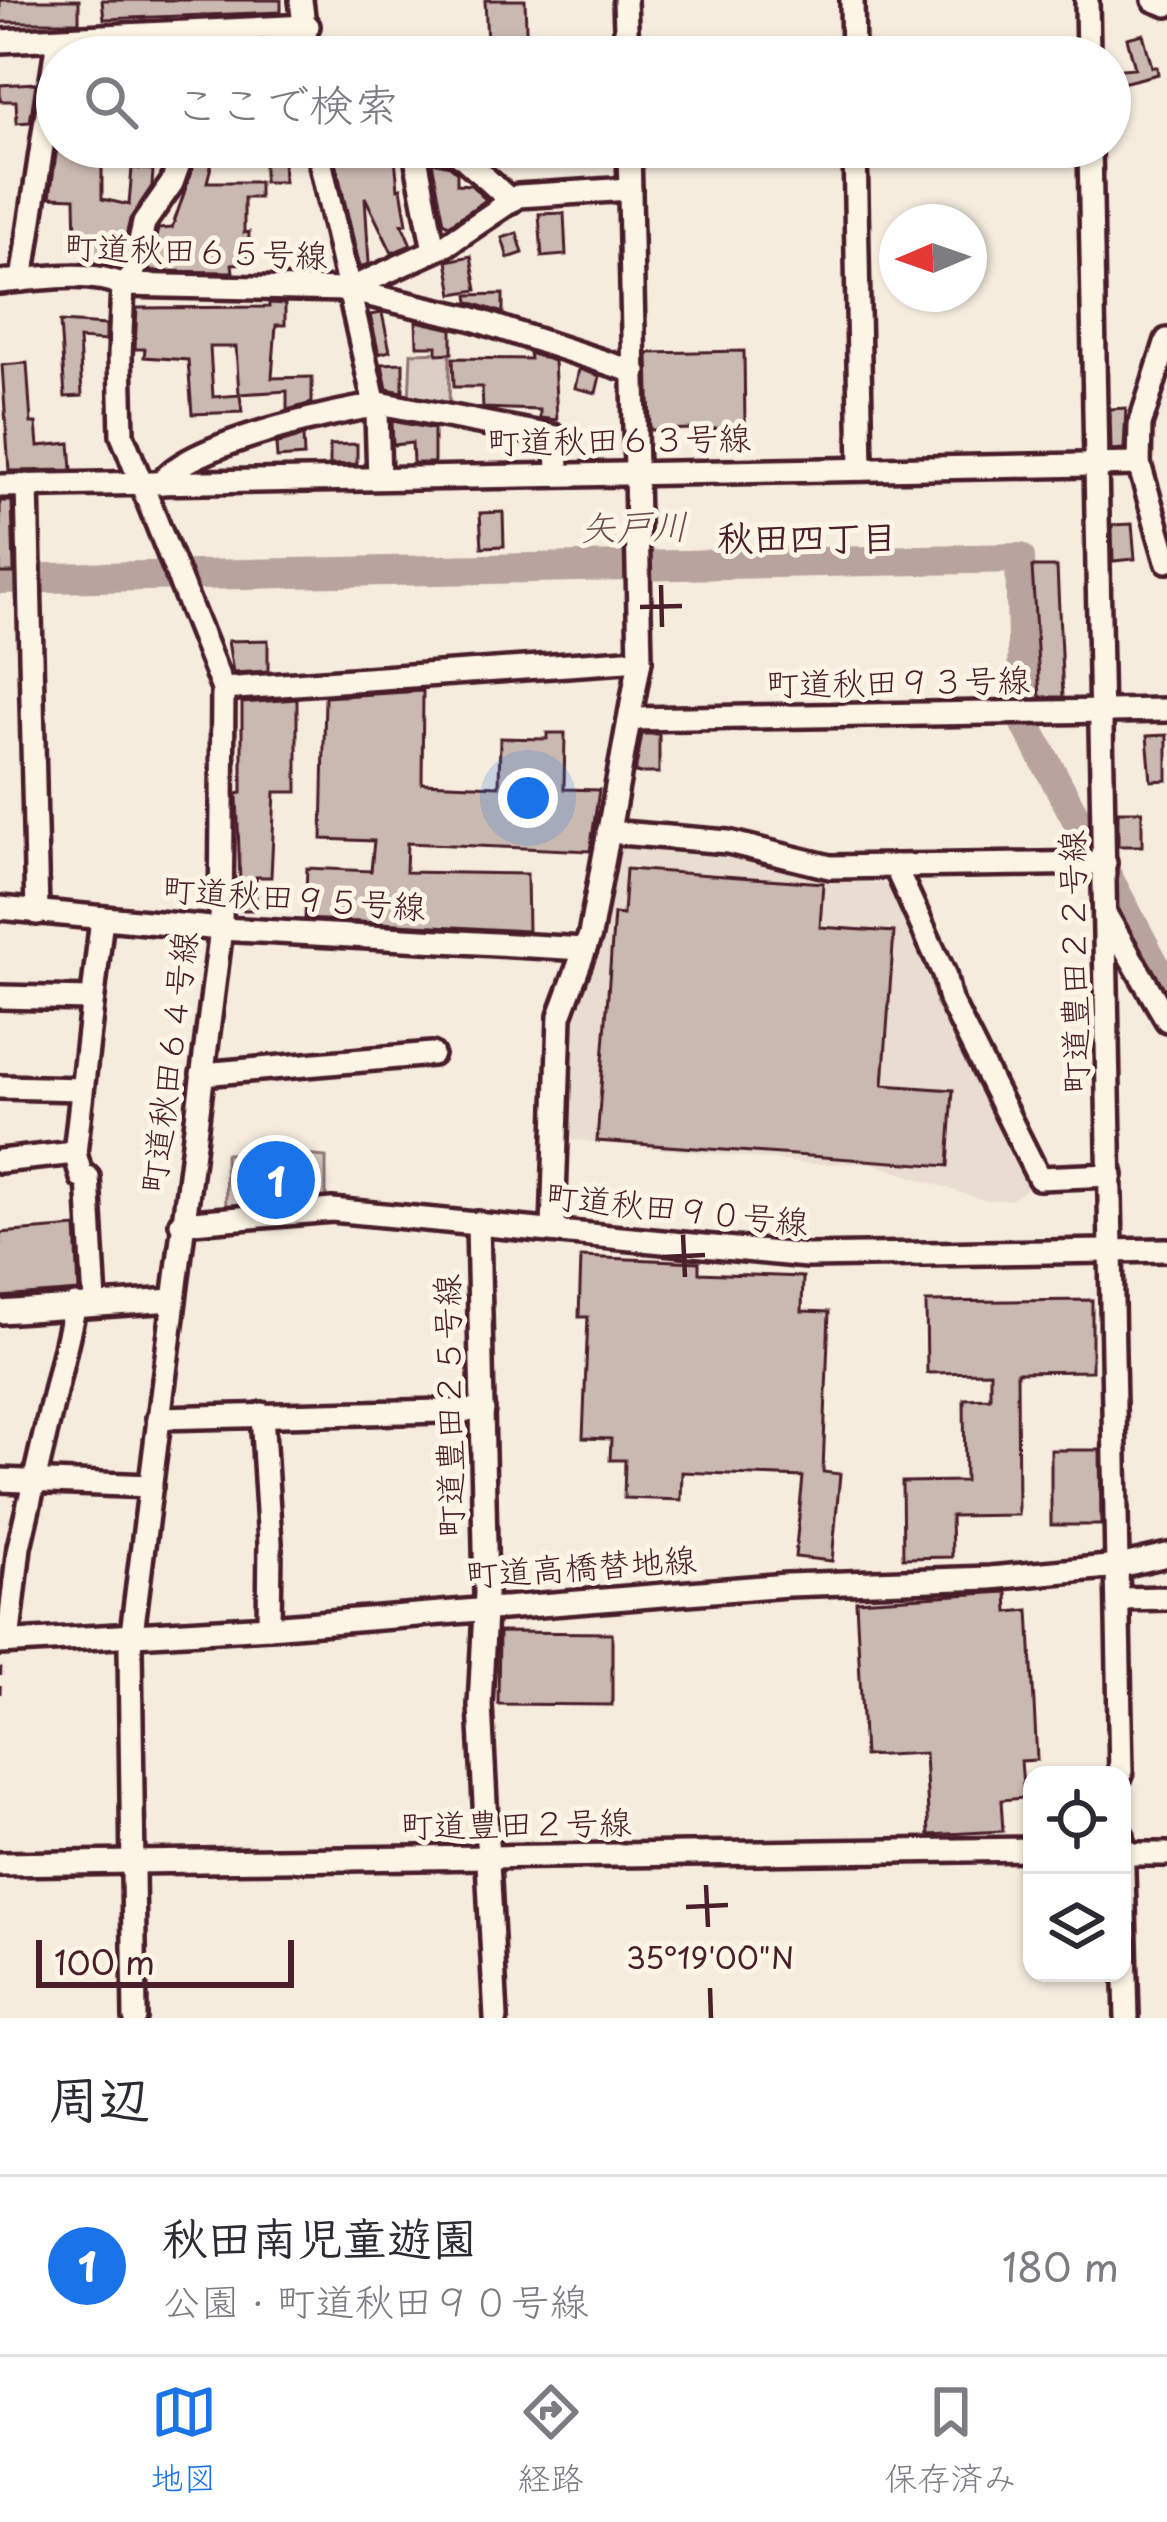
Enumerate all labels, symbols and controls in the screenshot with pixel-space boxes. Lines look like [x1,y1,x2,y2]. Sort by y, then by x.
search box [36,36,1131,168]
text: ここで検索 [174,68,399,136]
icon: search [78,69,144,135]
north arrow [879,204,987,312]
street label: 町道秋田６５号線 [63,219,329,279]
street label: 町道秋田６３号線 [487,411,751,465]
water label: 矢戸川 [579,497,688,553]
district label: 秋田四丁目 [717,509,897,563]
street label: 町道秋田９３号線 [766,653,1030,707]
your location [498,768,558,828]
street label: 町道豊田２２号線 [1045,830,1099,1094]
street label: 町道秋田９５号線 [161,862,428,930]
street label: 町道秋田６４号線 [126,928,208,1196]
pin: 1 [237,1135,315,1225]
street label: 町道秋田９０号線 [543,1168,811,1246]
street label: 町道豊田２５号線 [420,1274,474,1538]
street label: 町道高橋替地線 [464,1532,698,1598]
map controls [1023,1766,1131,1982]
button: locate [1023,1766,1131,1874]
street label: 町道豊田２号線 [400,1795,632,1849]
button: layers [1023,1874,1131,1982]
scale bar [36,1934,294,1987]
text: 35°19'00"N [626,1934,794,1979]
text: 100 m [54,1936,155,1986]
text: 周辺 [48,2058,150,2135]
text: 秋田南児童遊園 [162,2202,477,2270]
text: 1 [78,2236,96,2295]
text: 180 m [1002,2236,1119,2295]
text: 公園 · 町道秋田９０号線 [162,2270,589,2329]
tab: 地図 [151,2379,217,2501]
tab: 経路 [518,2379,584,2501]
tab: 保存済み [885,2379,1017,2501]

